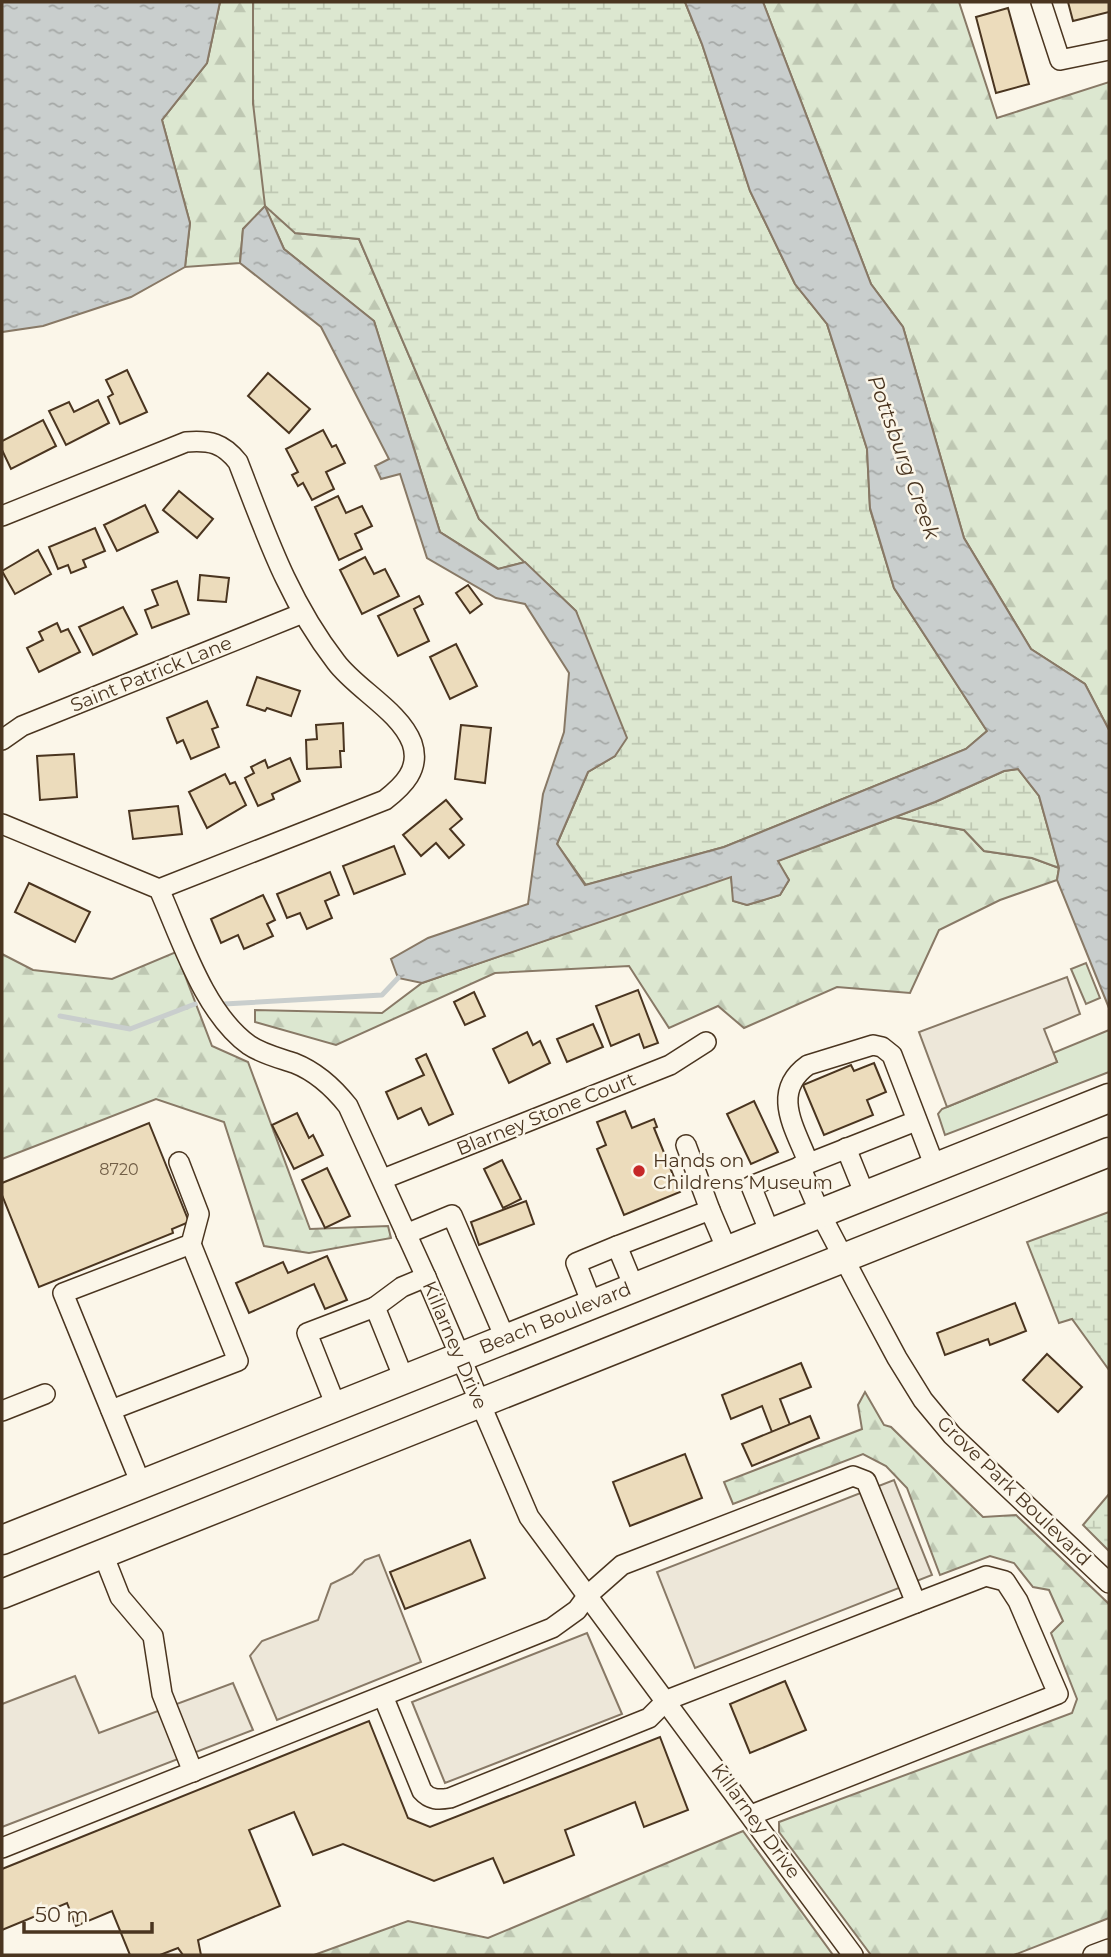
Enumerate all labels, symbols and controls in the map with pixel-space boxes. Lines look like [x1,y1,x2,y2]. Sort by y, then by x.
water label: Pottsburg Creek [863,372,946,544]
street label: Saint Patrick Lane [67,631,235,717]
street label: Blarney Stone Court [453,1067,639,1160]
place label: Hands on Childrens Museum [653,1149,833,1194]
house number: 8720 [99,1160,139,1179]
marker: Hands on Childrens Museum [631,1163,647,1179]
street label: Beach Boulevard [476,1277,634,1359]
street label: Killarney Drive [418,1278,492,1412]
street label: Grove Park Boulevard [932,1411,1096,1571]
street label: Killarney Drive [707,1759,805,1883]
scale bar [24,1890,152,1934]
text: 50 m [35,1902,89,1927]

